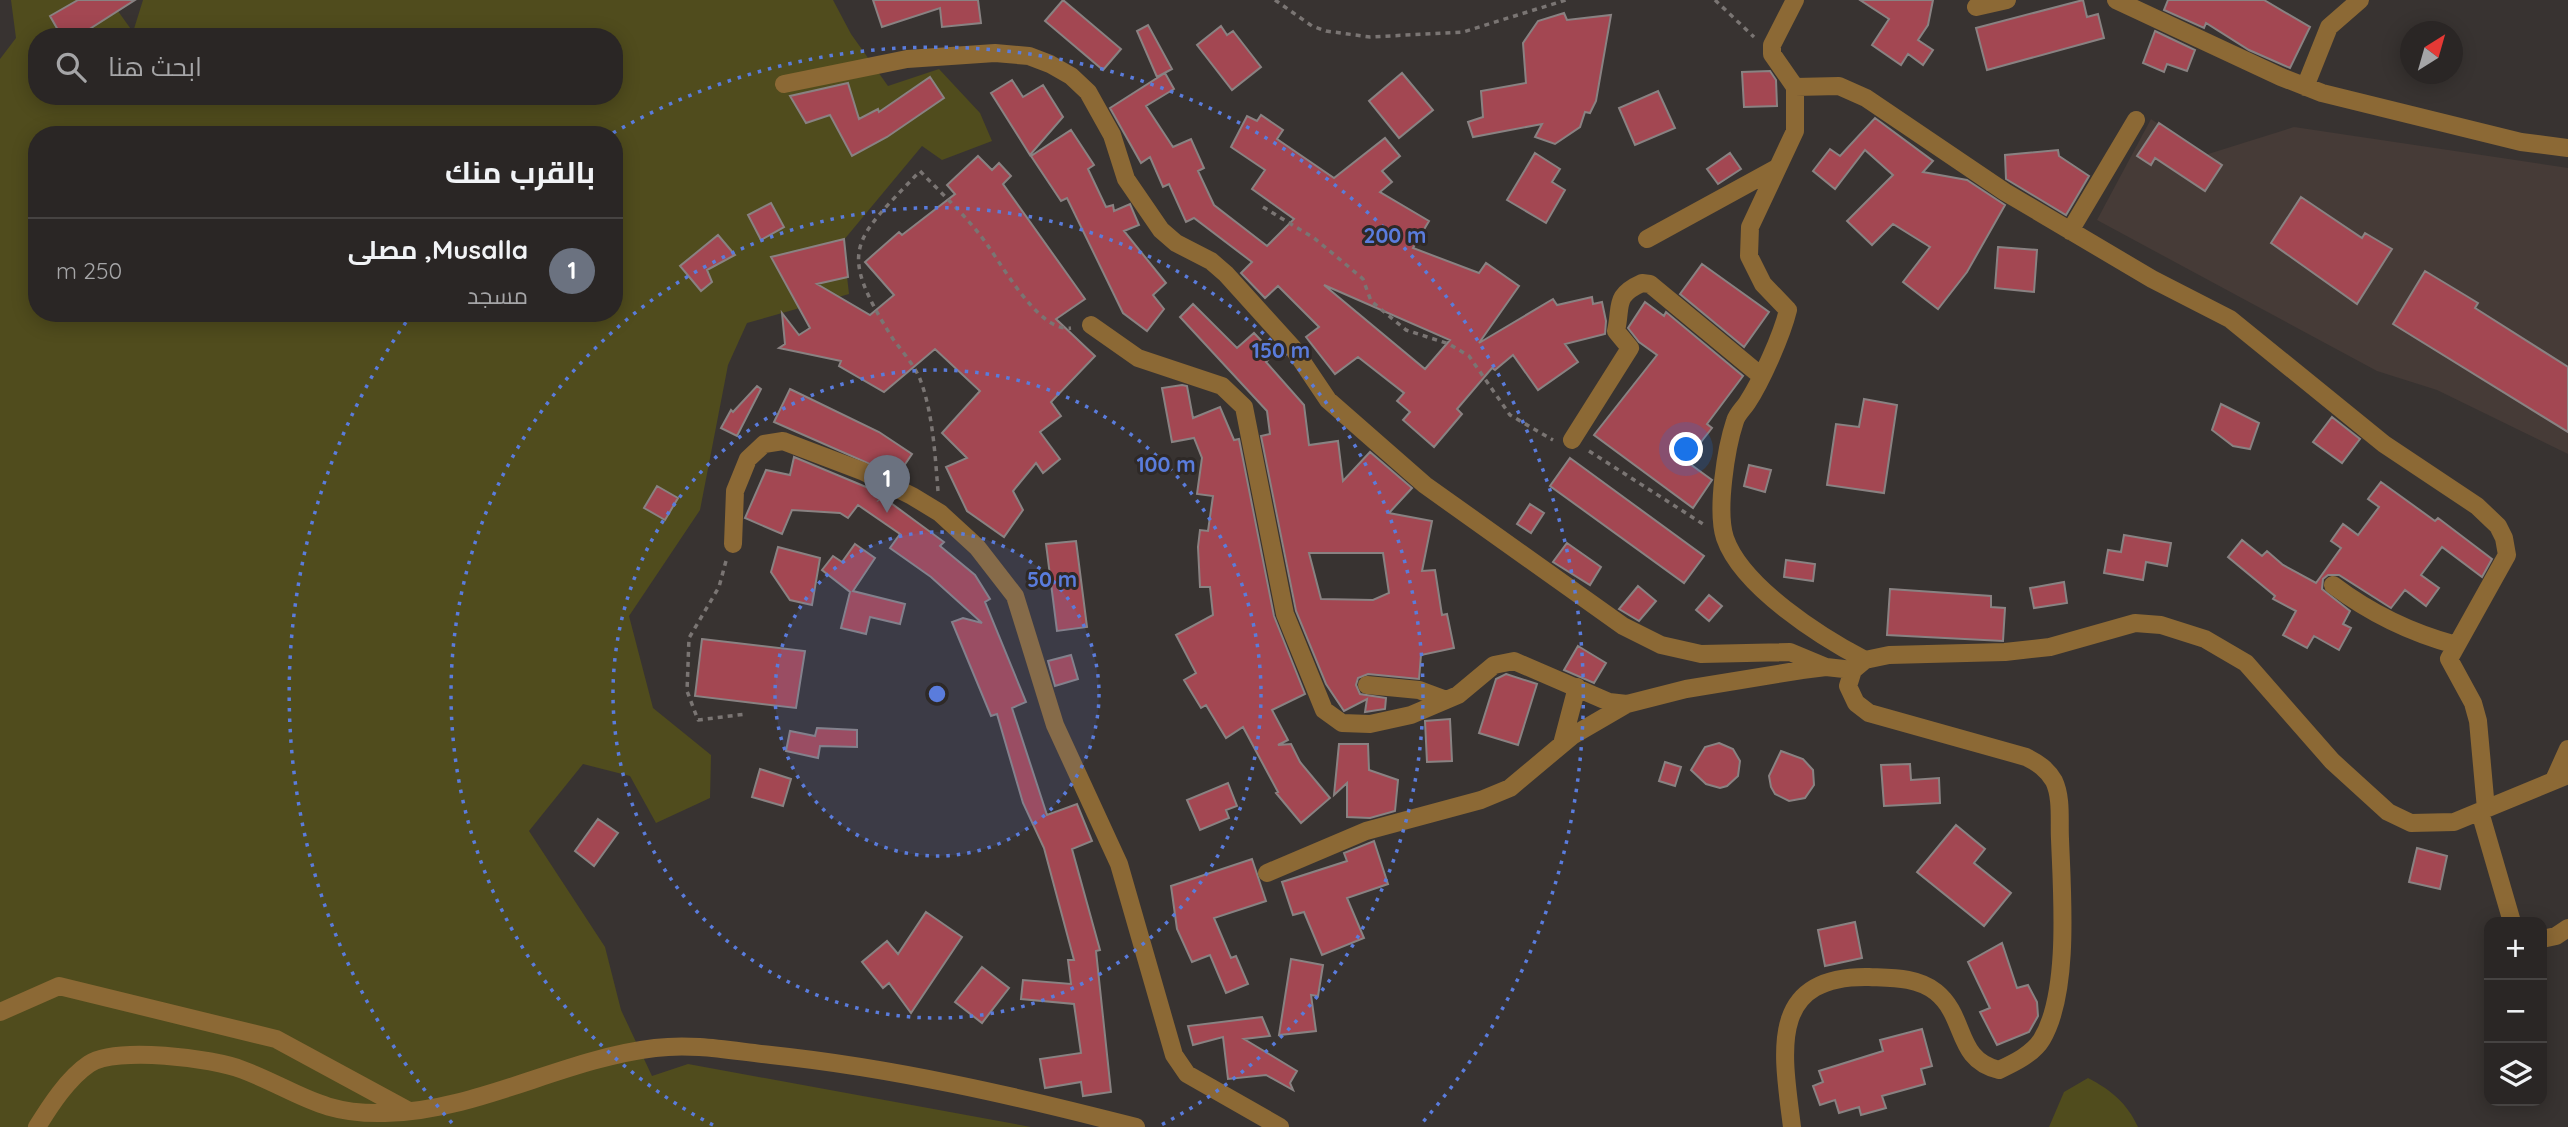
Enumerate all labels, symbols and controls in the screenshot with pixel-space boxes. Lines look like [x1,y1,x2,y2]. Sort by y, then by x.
north arrow [2400,21,2463,84]
search box [28,28,623,105]
icon: search [52,48,90,86]
text: ابحث هنا [108,50,202,83]
text: بالقرب منك [445,153,595,191]
text: 200 m [1364,222,1426,248]
text: Musalla, مصلى [348,233,528,266]
text: 250 m [56,256,122,285]
text: 1 [568,256,576,285]
text: مسجد [467,281,528,310]
text: 150 m [1252,337,1310,363]
your location [1669,432,1703,466]
text: 100 m [1136,451,1196,477]
pin: 1 [864,455,910,513]
text: 50 m [1027,566,1077,592]
centre of rings [925,682,949,706]
map controls [2484,917,2547,1106]
button: + [2484,917,2547,980]
button: − [2484,980,2547,1043]
button: layers [2484,1043,2547,1106]

